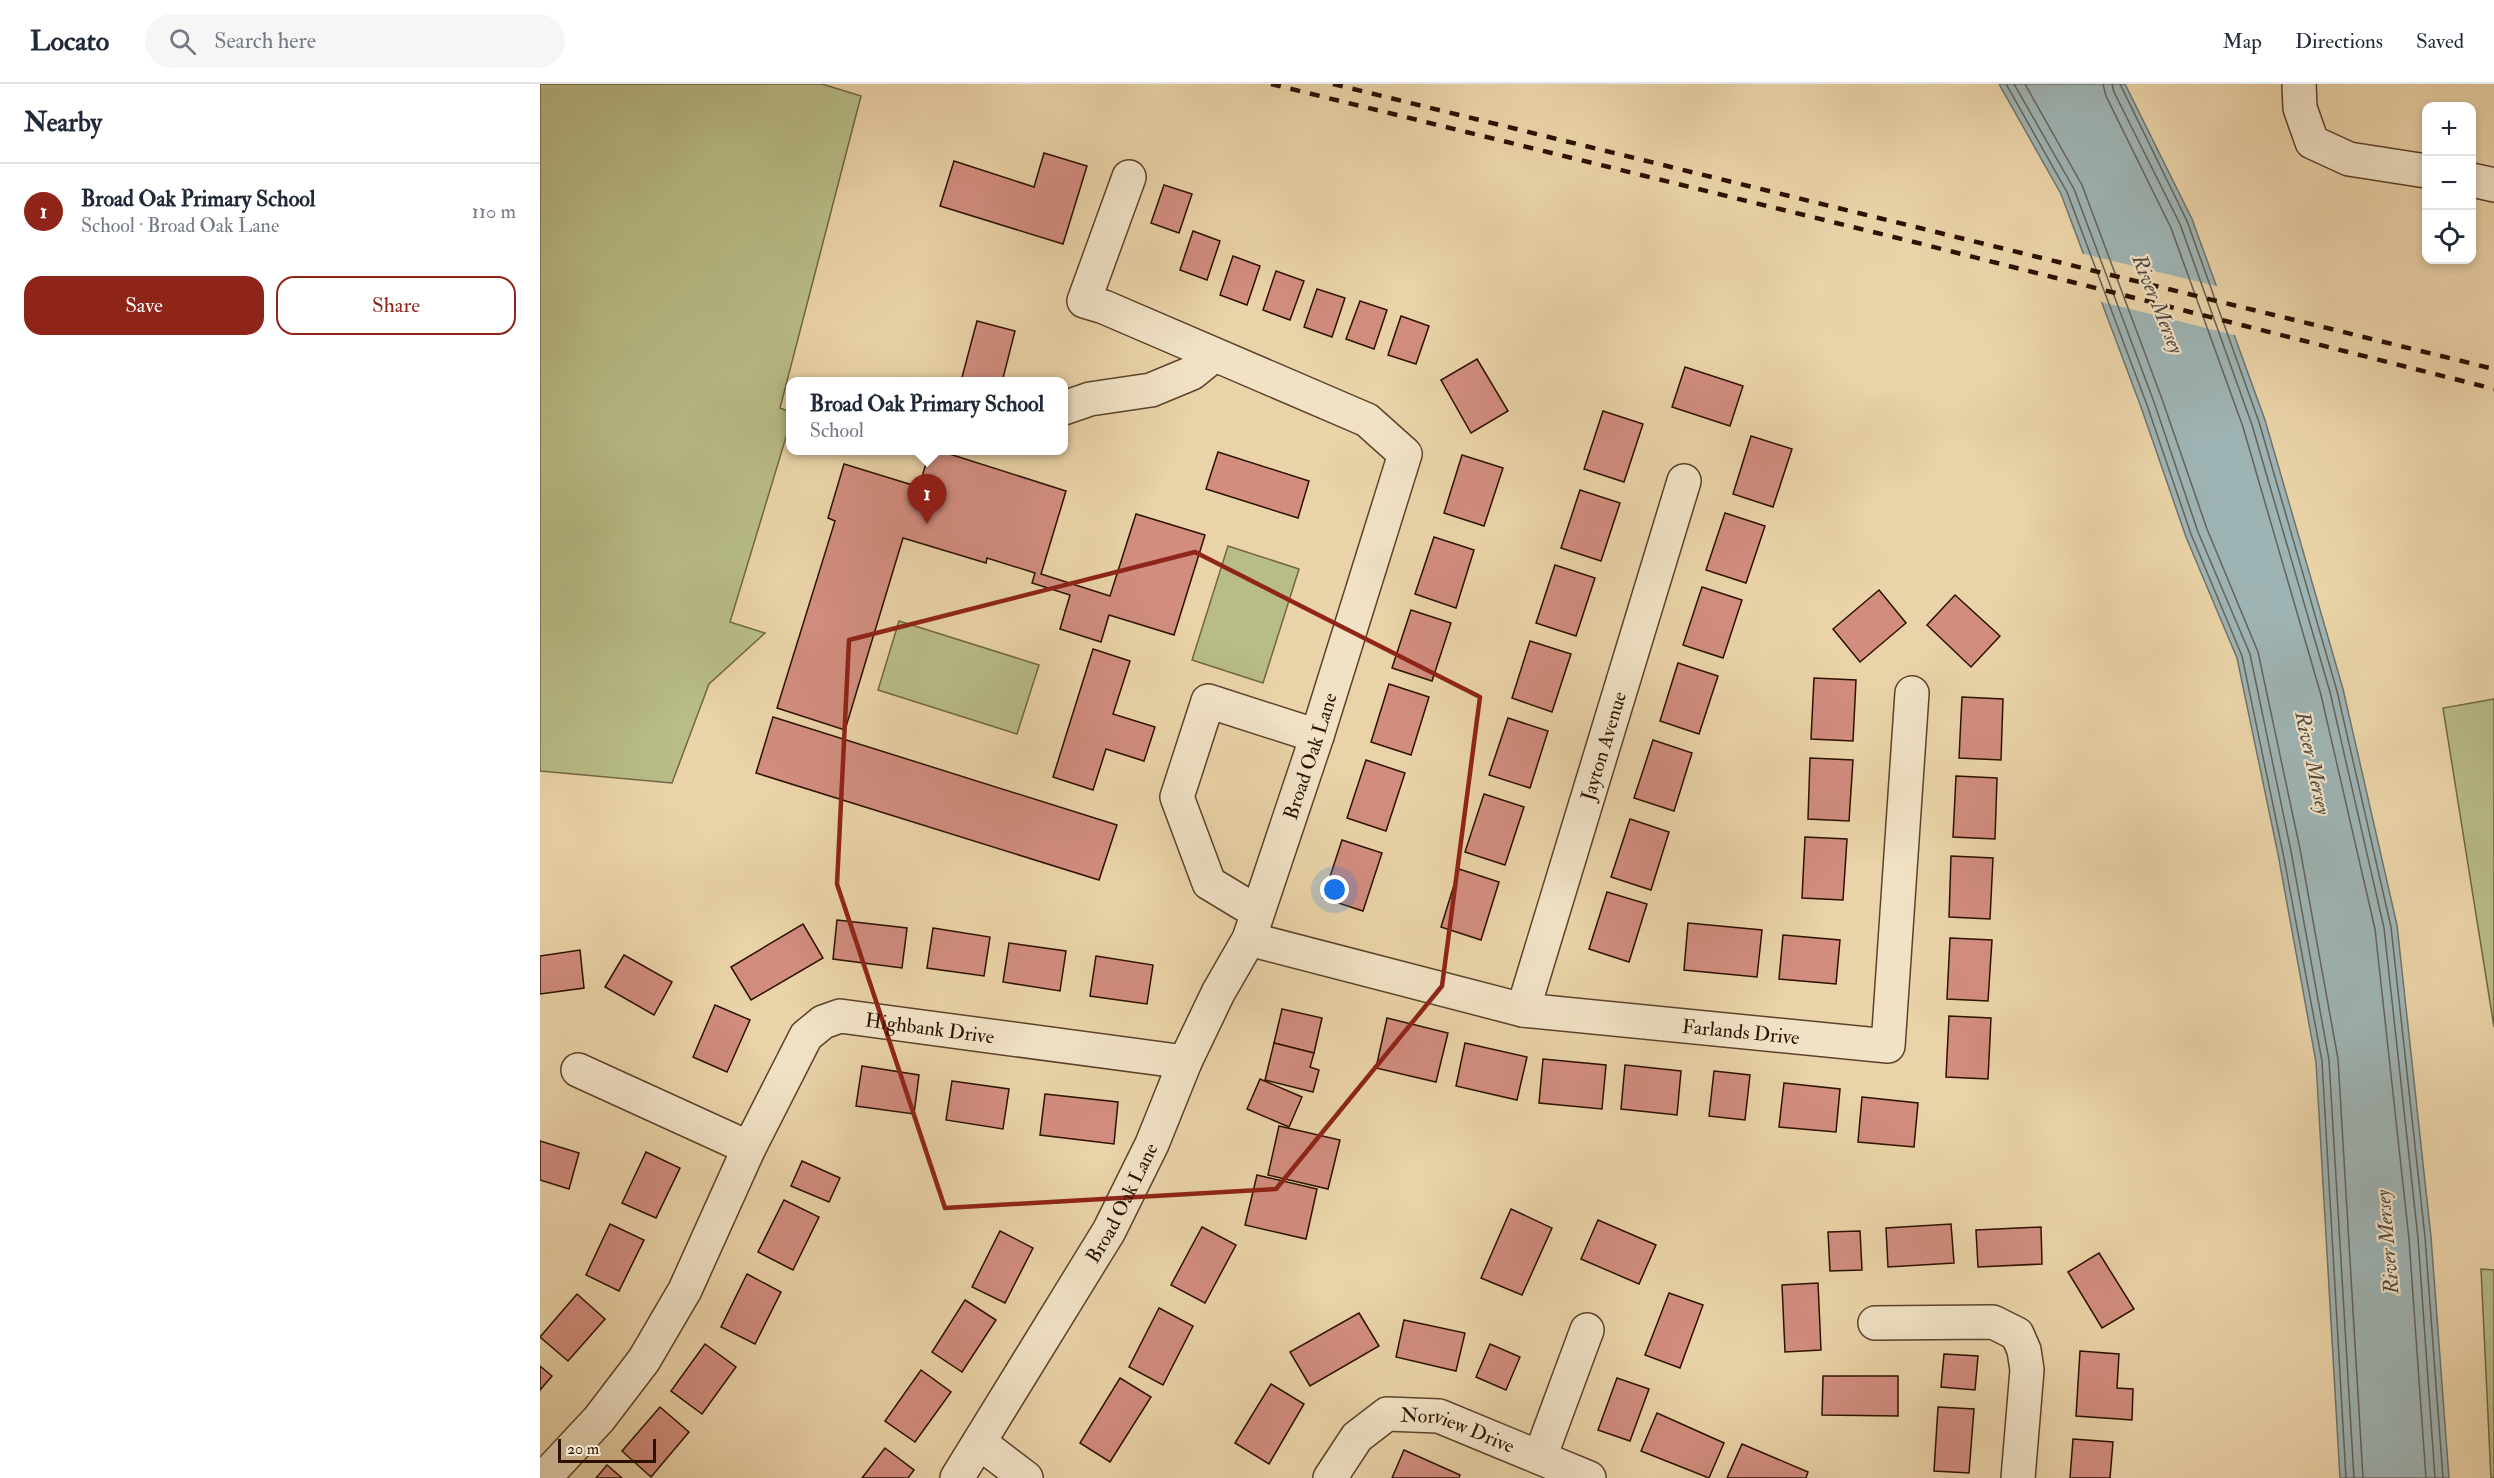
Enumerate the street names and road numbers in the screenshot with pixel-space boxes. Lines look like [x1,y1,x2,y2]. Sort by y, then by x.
street label: Jayton Avenue [1575,688,1632,805]
street label: Broad Oak Lane [1278,690,1343,823]
street label: Highbank Drive [864,1007,996,1049]
street label: Farlands Drive [1681,1014,1801,1050]
street label: Broad Oak Lane [1080,1139,1164,1268]
street label: Norview Drive [1400,1403,1518,1459]

